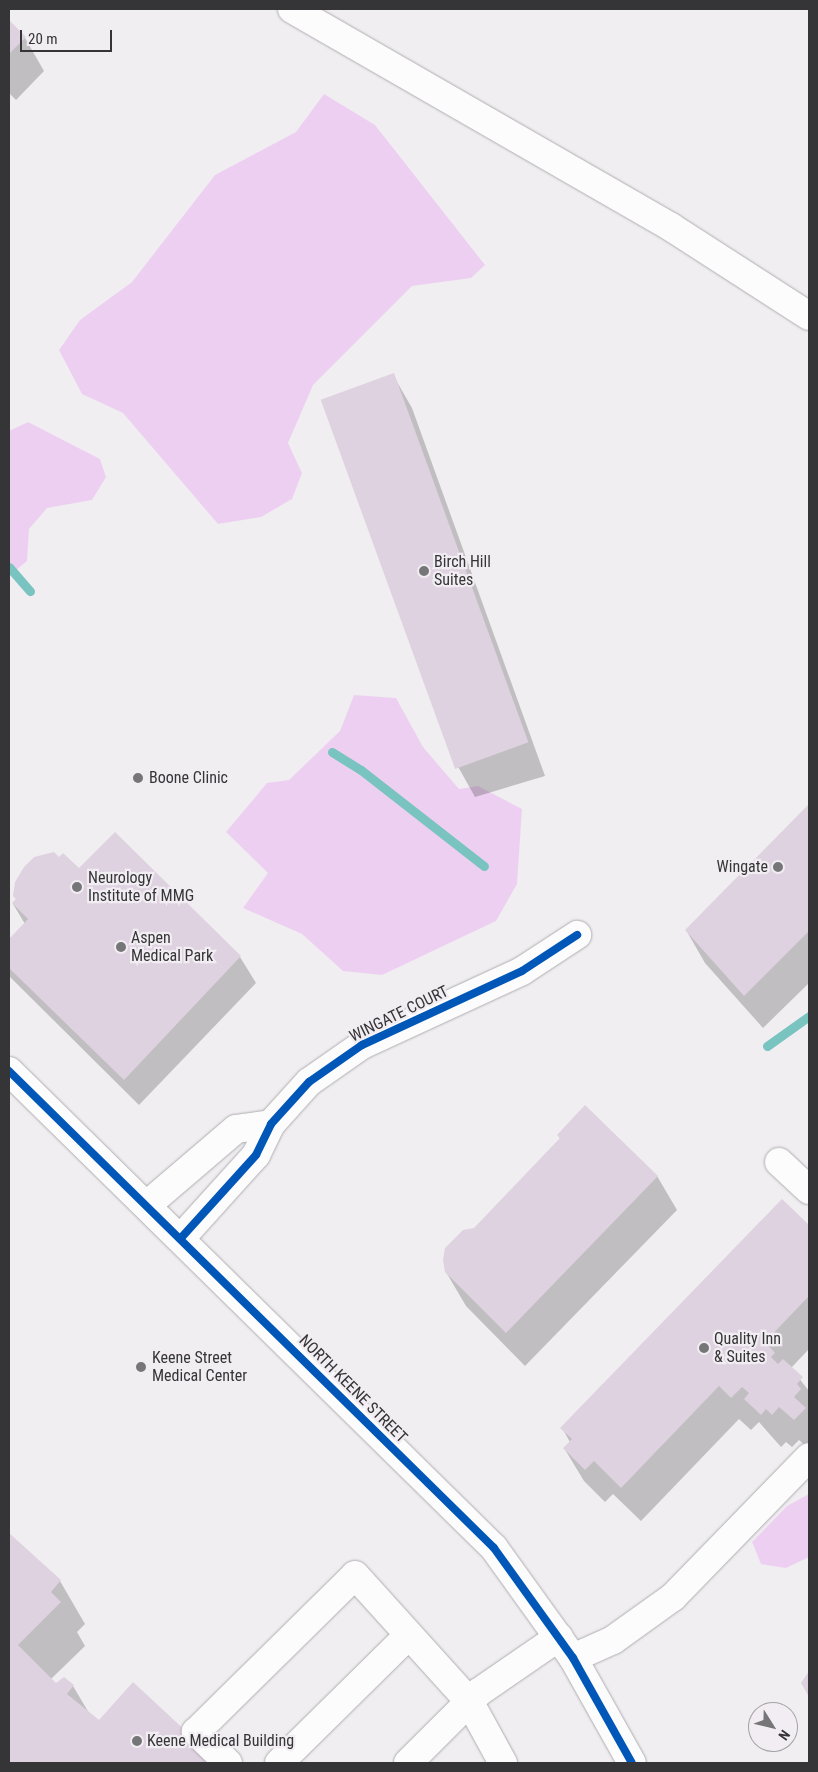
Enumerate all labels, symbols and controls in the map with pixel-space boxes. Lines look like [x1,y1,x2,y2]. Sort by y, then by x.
scale bar [22,20,115,52]
text: 20 m [28,30,58,48]
place label: Birch Hill Suites [434,552,491,590]
marker: Birch Hill Suites [418,565,430,577]
place label: Boone Clinic [149,768,228,788]
marker: Boone Clinic [131,771,145,785]
place label: Wingate [717,857,768,877]
marker: Wingate [772,861,784,873]
place label: Neurology Institute of MMG [88,868,194,906]
marker: Neurology Institute of MMG [70,880,84,894]
place label: Aspen Medical Park [131,928,213,966]
marker: Aspen Medical Park [115,941,127,953]
street label: WINGATE COURT [346,982,452,1046]
place label: Quality Inn & Suites [714,1329,781,1367]
street label: NORTH KEENE STREET [295,1331,411,1447]
marker: Quality Inn & Suites [698,1342,710,1354]
place label: Keene Street Medical Center [152,1348,247,1386]
marker: Keene Street Medical Center [134,1360,148,1374]
north arrow [748,1702,798,1752]
text: N [775,1727,793,1743]
place label: Keene Medical Building [147,1731,294,1751]
marker: Keene Medical Building [131,1735,143,1747]

